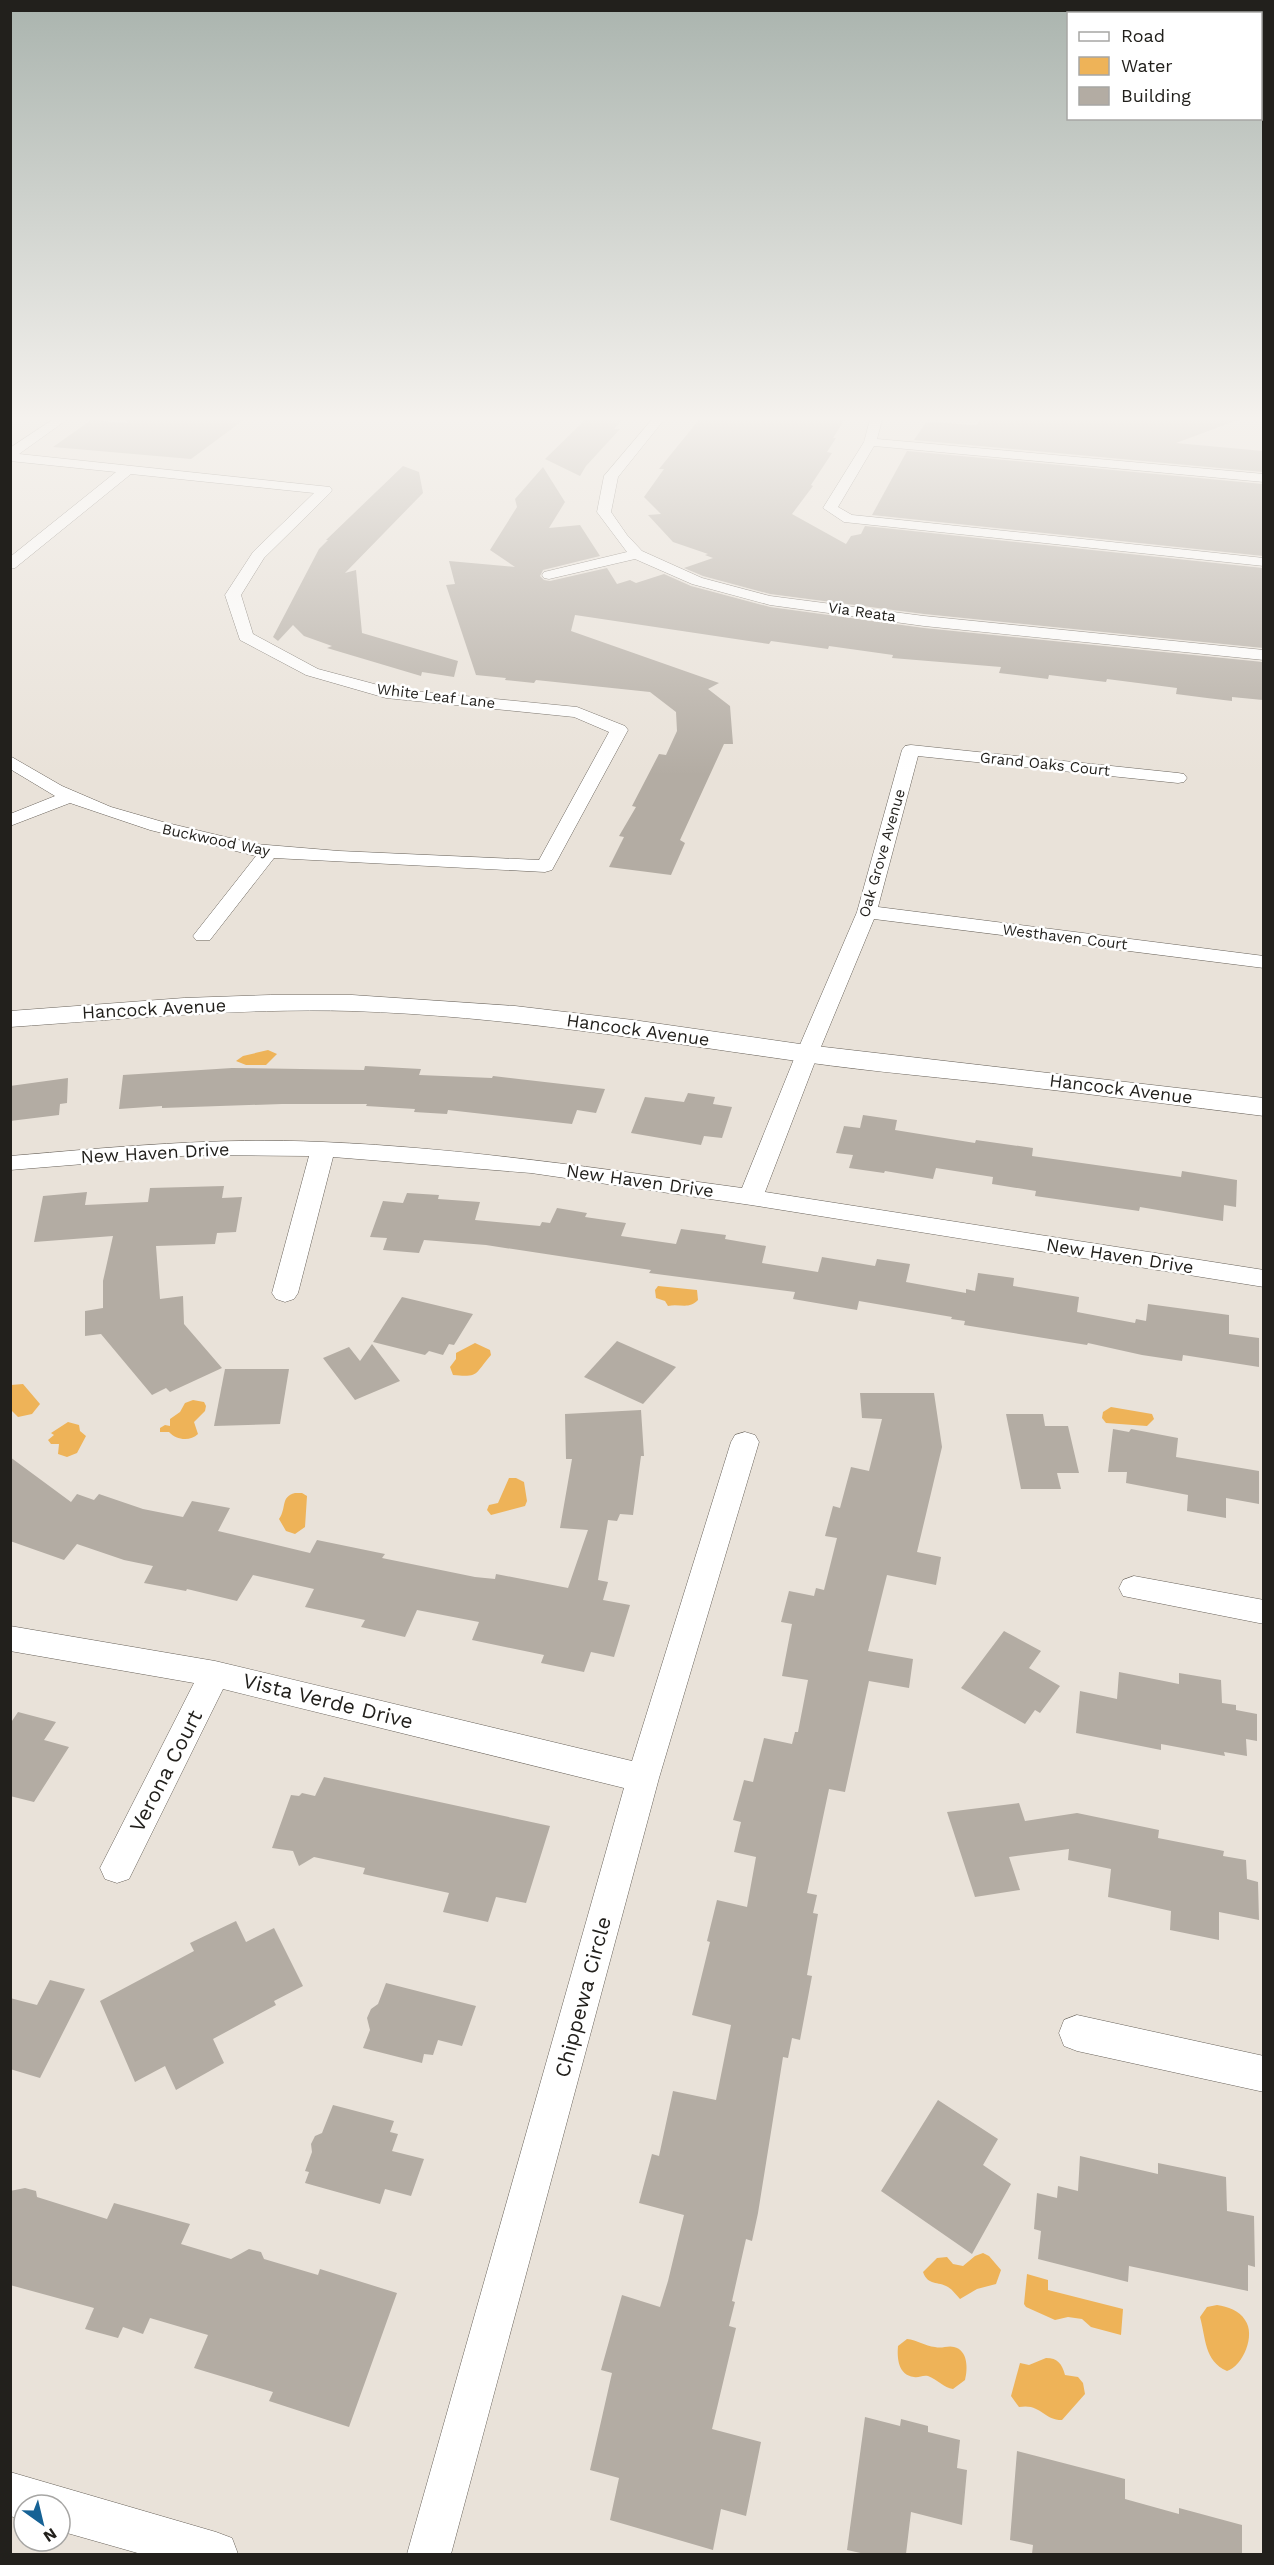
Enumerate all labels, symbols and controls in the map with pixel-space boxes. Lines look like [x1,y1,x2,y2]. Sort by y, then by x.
legend [1067,12,1262,120]
text: Road [1121,25,1165,46]
text: Water [1121,55,1173,76]
text: Building [1121,85,1191,106]
street label: Via Reata [827,598,898,626]
street label: White Leaf Lane [376,680,496,712]
street label: Grand Oaks Court [979,748,1112,780]
street label: Oak Grove Avenue [855,787,909,919]
street label: Buckwood Way [160,820,272,860]
street label: Westhaven Court [1002,920,1129,954]
street label: Hancock Avenue [81,994,227,1023]
street label: Hancock Avenue [565,1009,711,1050]
street label: Hancock Avenue [1048,1069,1194,1108]
street label: New Haven Drive [80,1138,230,1167]
street label: New Haven Drive [565,1160,715,1201]
street label: New Haven Drive [1045,1233,1195,1278]
street label: Vista Verde Drive [240,1667,416,1734]
street label: Verona Court [124,1705,207,1836]
street label: Chippewa Circle [549,1914,616,2080]
north arrow [12,2493,72,2553]
text: N [40,2524,60,2546]

